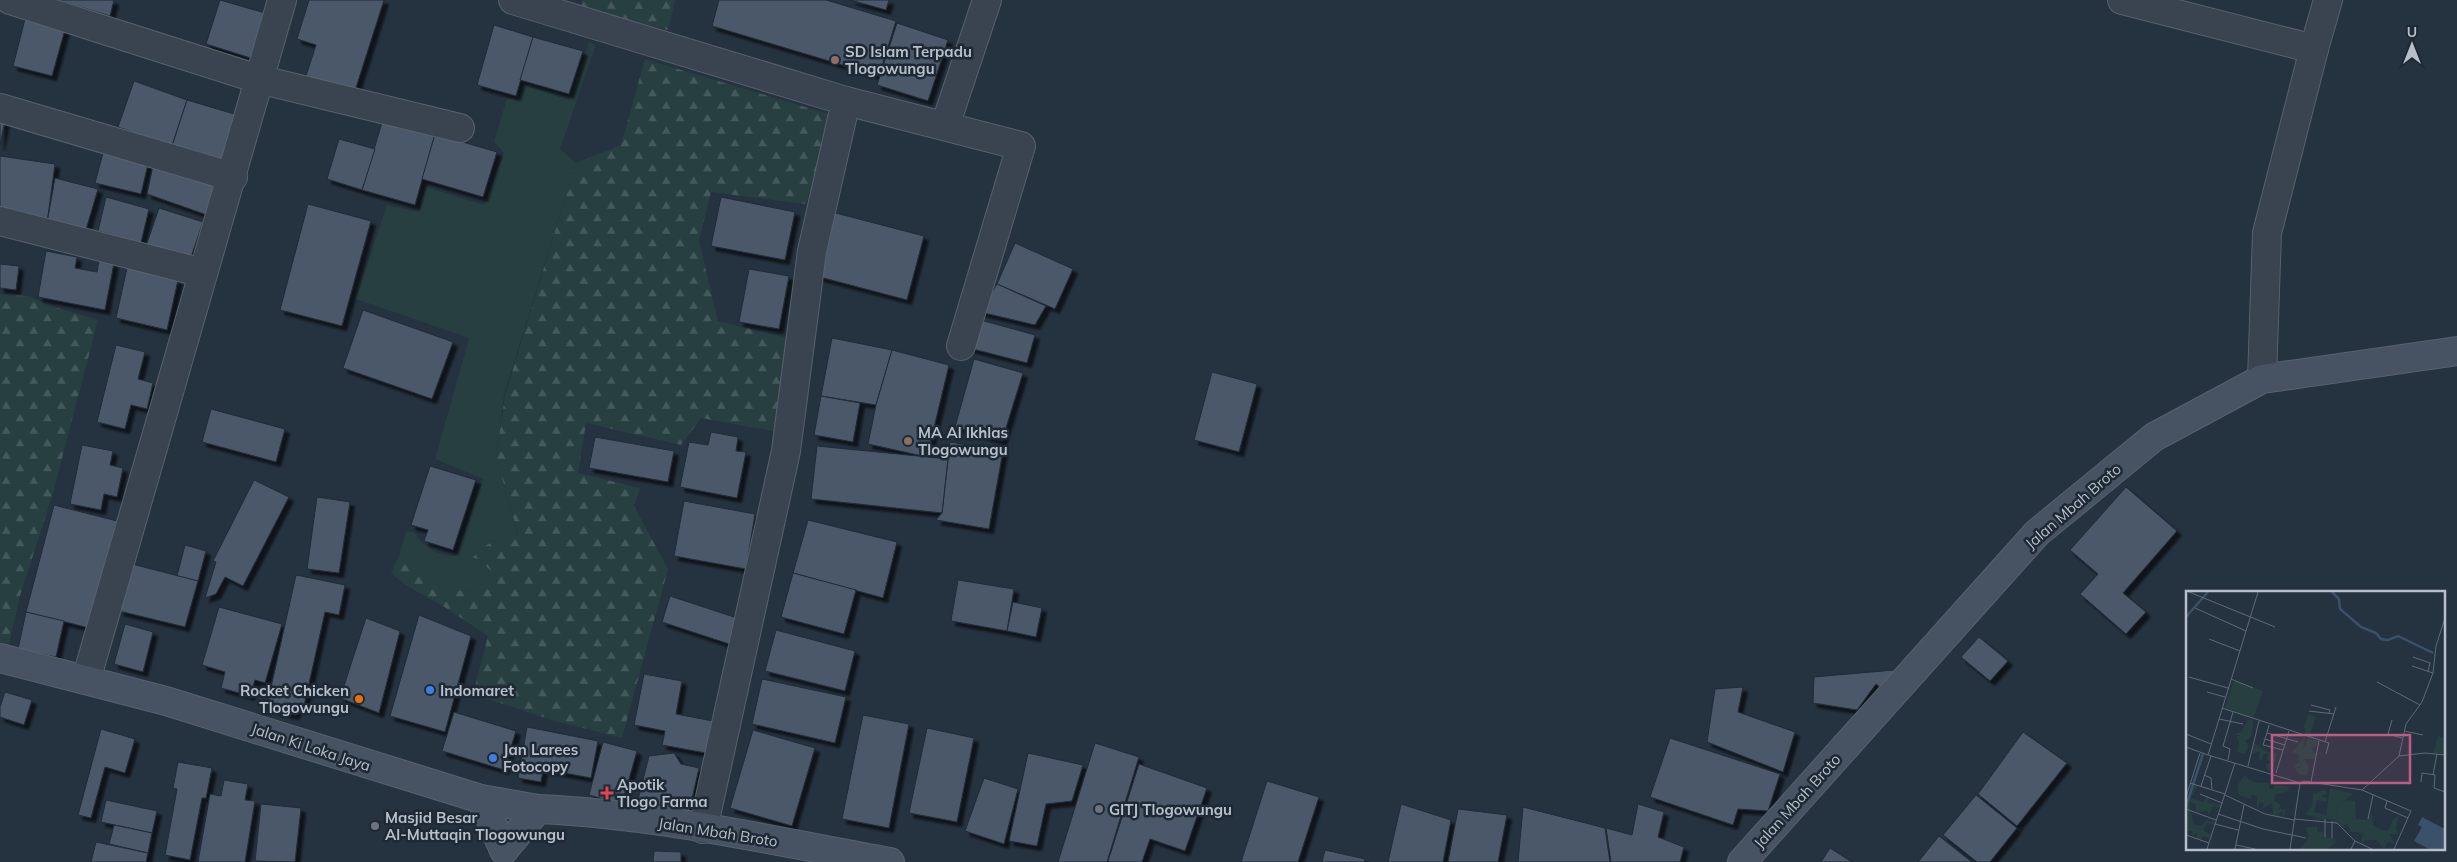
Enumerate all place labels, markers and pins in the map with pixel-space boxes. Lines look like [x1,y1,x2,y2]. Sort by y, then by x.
place label: SD Islam Terpadu Tlogowungu [845,42,972,78]
marker: SD Islam Terpadu Tlogowungu [829,54,841,66]
place label: MA Al Ikhlas Tlogowungu [918,423,1008,459]
marker: MA Al Ikhlas Tlogowungu [902,435,914,447]
place label: Rocket Chicken Tlogowungu [240,681,349,717]
place label: Indomaret [440,681,514,700]
marker: Indomaret [424,684,436,696]
marker: Rocket Chicken Tlogowungu [353,693,365,705]
place label: Jan Larees Fotocopy [503,740,578,776]
marker: Jan Larees Fotocopy [487,752,499,764]
place label: Apotik Tlogo Farma [617,775,708,811]
marker: Apotik Tlogo Farma [601,787,613,799]
place label: GITJ Tlogowungu [1109,800,1232,819]
marker: GITJ Tlogowungu [1093,803,1105,815]
place label: Masjid Besar Al-Muttaqin Tlogowungu [385,808,565,844]
marker: Masjid Besar Al-Muttaqin Tlogowungu [369,820,381,832]

